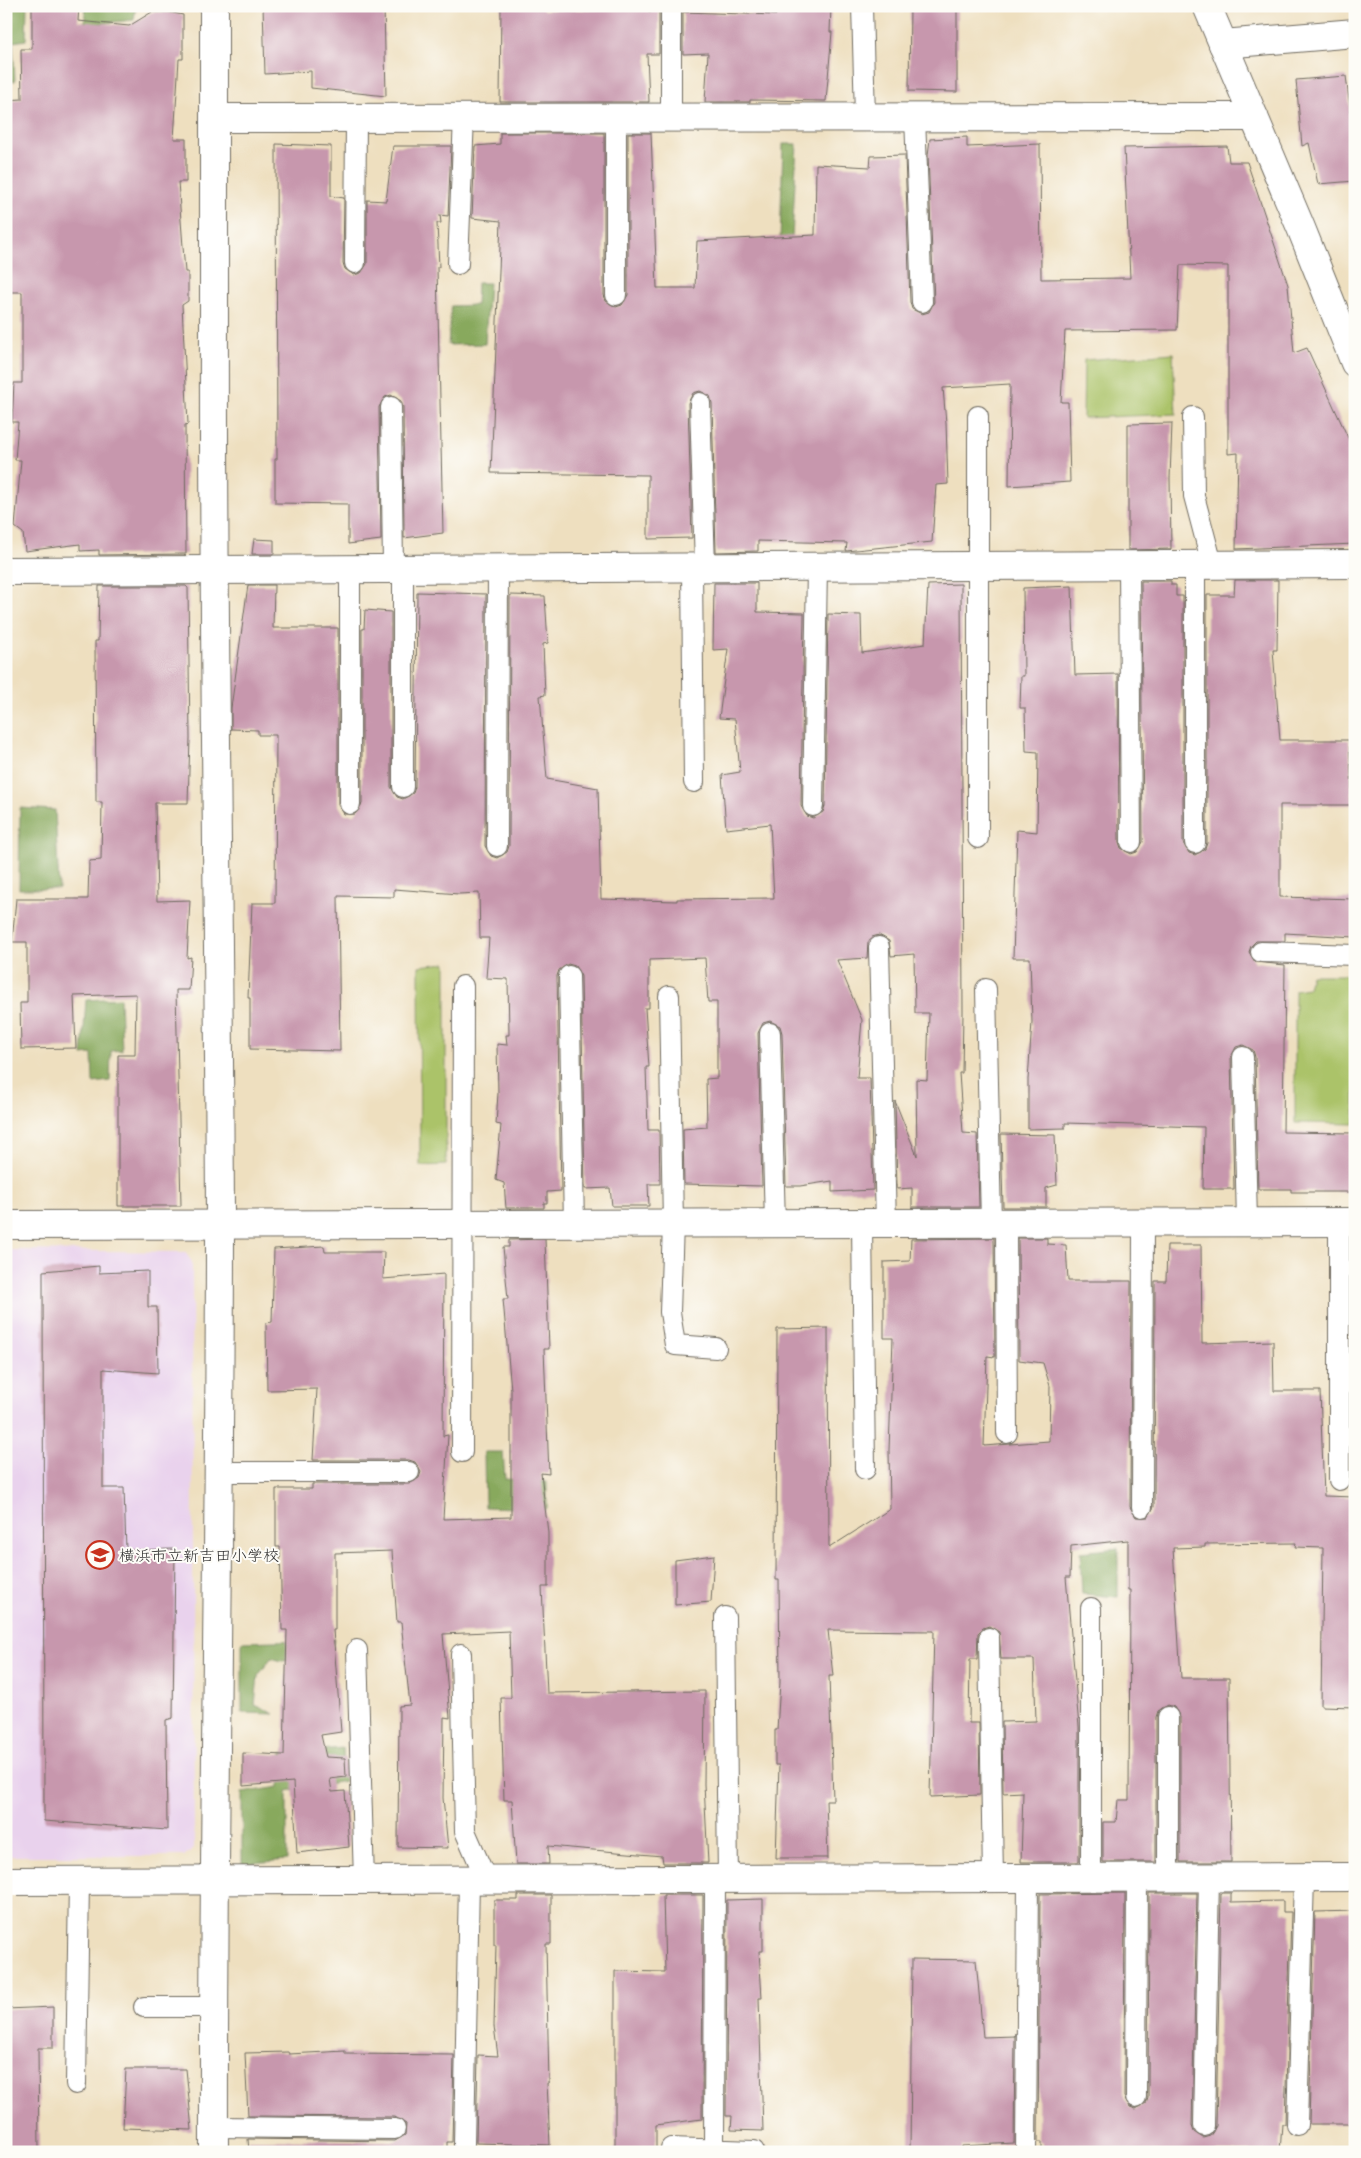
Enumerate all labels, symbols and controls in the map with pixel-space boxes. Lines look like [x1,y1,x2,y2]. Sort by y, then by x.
school or university icon: 横浜市立新吉田小学校 [85,1540,115,1570]
place label: 横浜市立新吉田小学校 [119,1546,279,1567]

